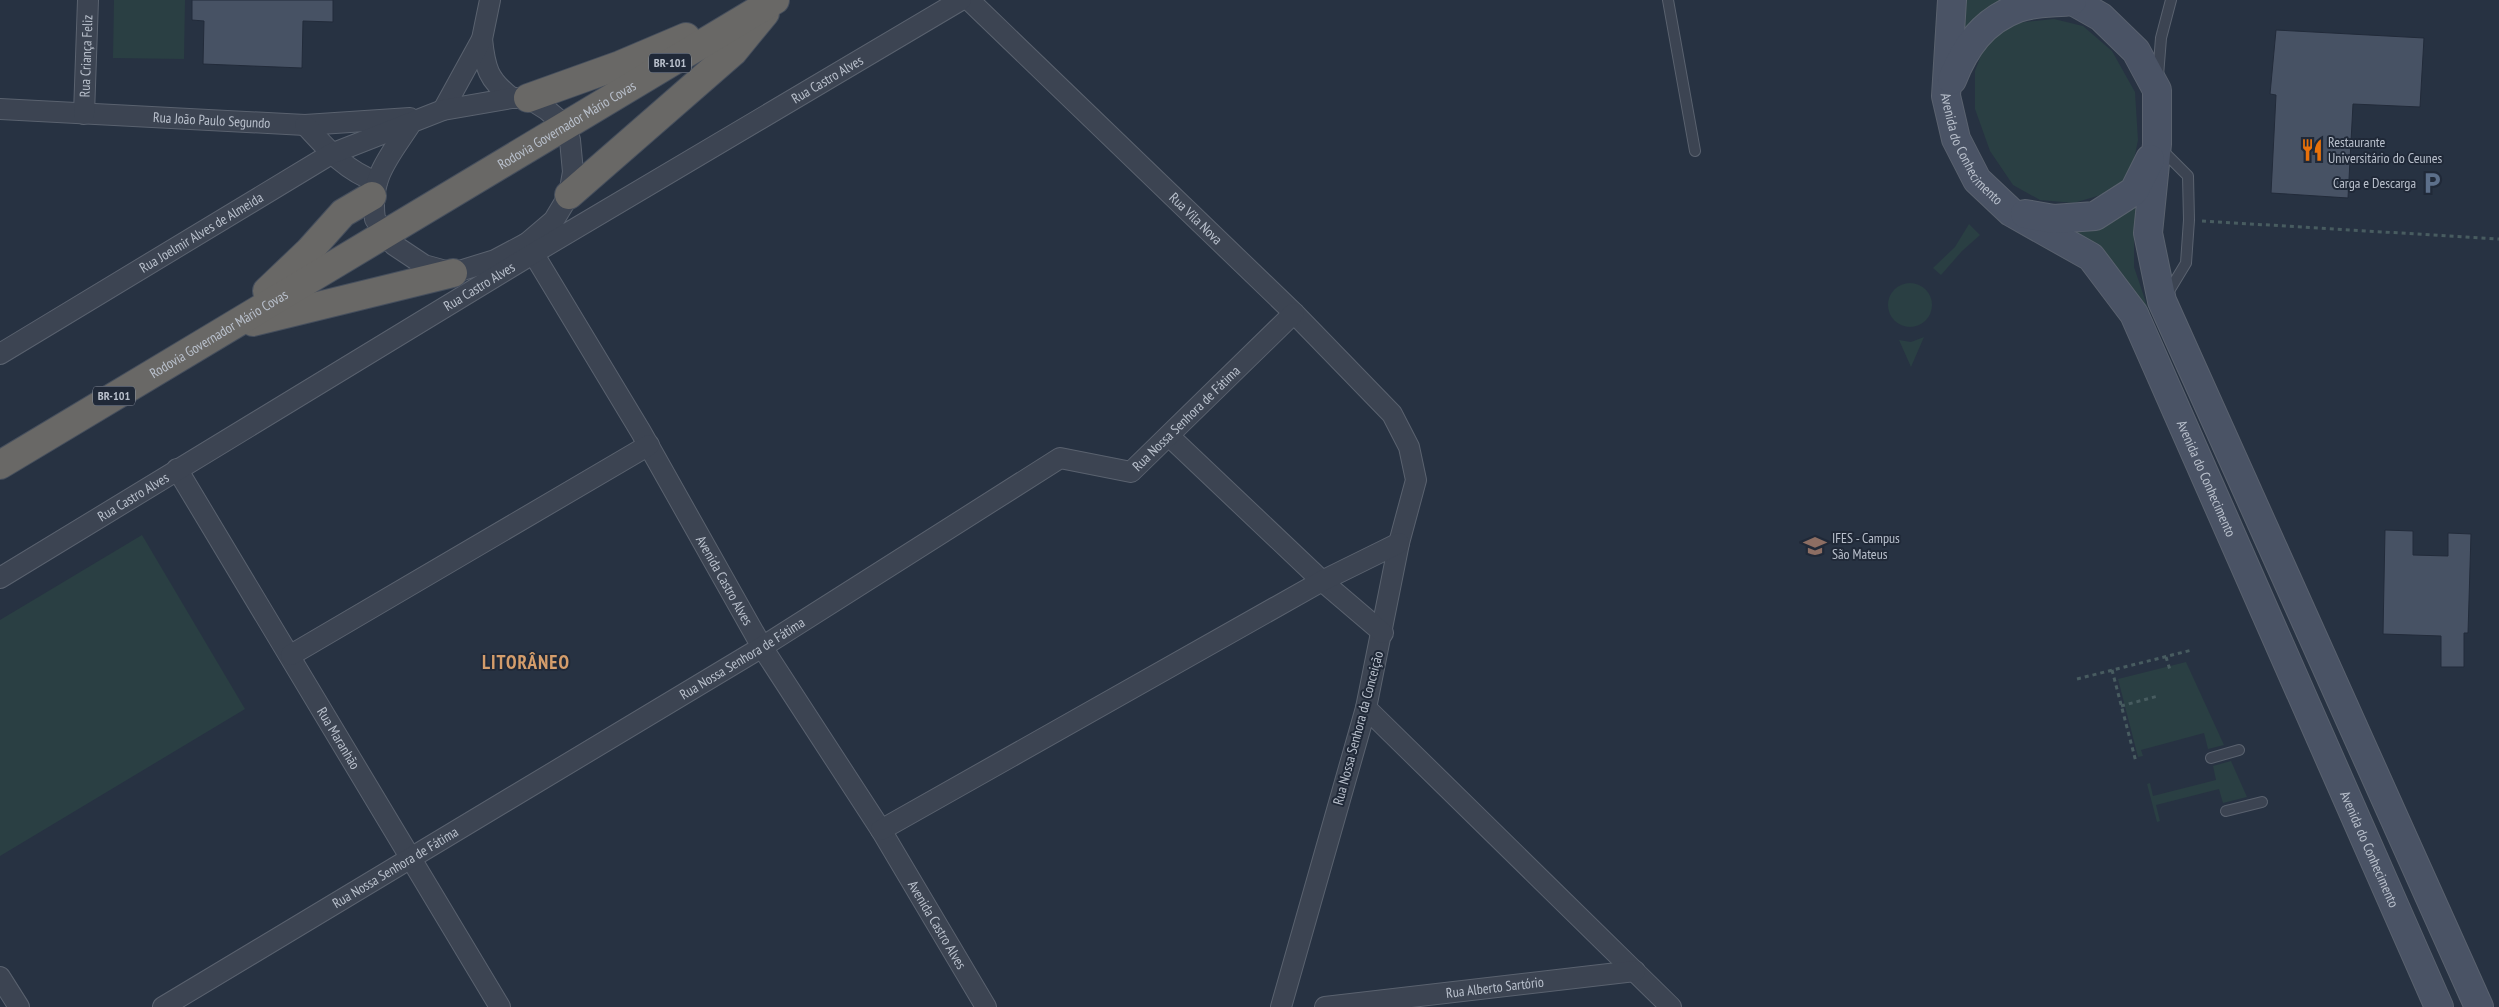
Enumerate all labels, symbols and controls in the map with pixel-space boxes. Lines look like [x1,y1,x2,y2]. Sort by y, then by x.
street label: Rua Criança Feliz [76,14,96,98]
street label: Rua Castro Alves [788,51,867,107]
road number: BR-101 [649,54,691,72]
street label: Rodovia Governador Mário Covas [494,76,639,173]
street label: Avenida do Conhecimento [1937,91,2007,209]
street label: Rua João Paulo Segundo [153,108,271,132]
place label: Restaurante Universitário do Ceunes [2328,133,2443,167]
restaurant icon: Restaurante Universitário do Ceunes [2299,137,2325,163]
parking icon: Carga e Descarga [2419,170,2445,196]
place label: Carga e Descarga [2333,174,2416,192]
street label: Rua Joelmir Alves de Almeida [136,188,266,277]
street label: Rua Vila Nova [1166,189,1226,248]
street label: Rua Castro Alves [440,258,518,315]
street label: Rodovia Governador Mário Covas [146,285,291,382]
street label: Rua Nossa Senhora de Fátima [1128,362,1244,475]
road number: BR-101 [93,386,135,406]
street label: Avenida do Conhecimento [2173,417,2240,540]
street label: Rua Castro Alves [94,468,172,525]
place label: IFES - Campus São Mateus [1832,529,1900,563]
street label: Avenida Castro Alves [692,532,757,629]
school or university icon: IFES - Campus São Mateus [1802,533,1828,559]
street label: Rua Nossa Senhora de Fátima [676,613,808,703]
street label: Rua Nossa Senhora da Conceição [1329,649,1387,807]
district label: LITORÂNEO [482,650,570,674]
street label: Rua Maranhão [313,704,364,773]
street label: Avenida do Conhecimento [2336,788,2403,910]
street label: Rua Nossa Senhora de Fátima [329,823,461,912]
street label: Avenida Castro Alves [904,877,971,973]
street label: Rua Alberto Sartório [1445,973,1545,1002]

